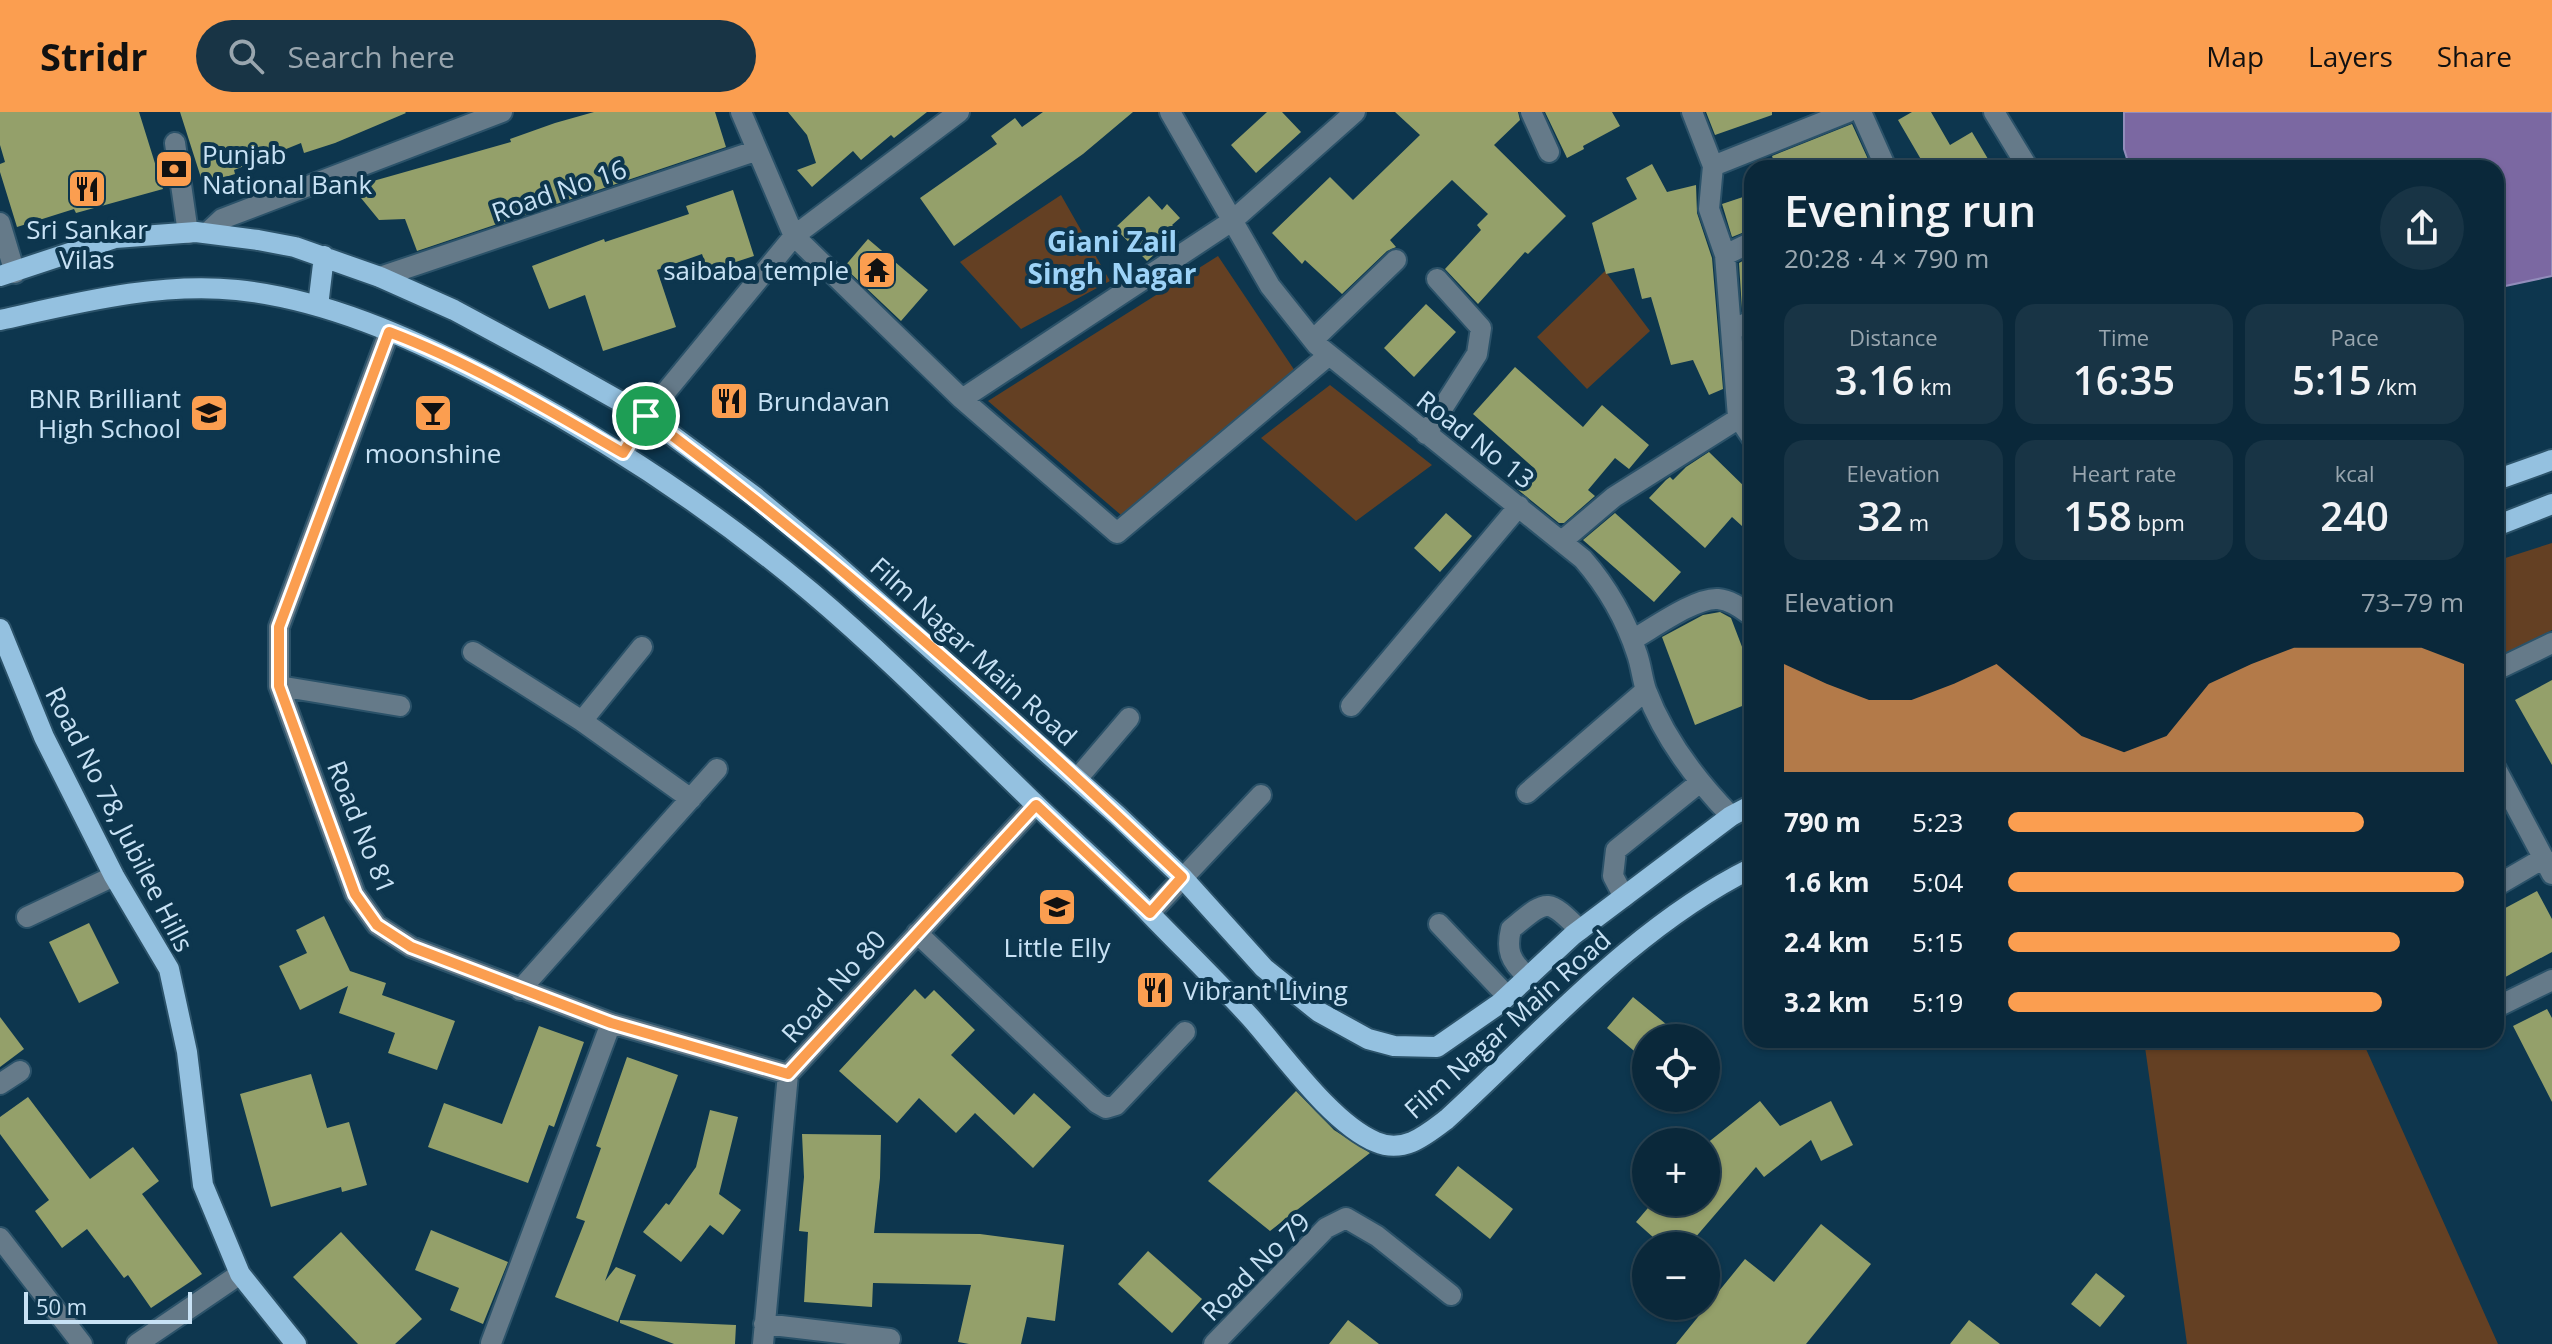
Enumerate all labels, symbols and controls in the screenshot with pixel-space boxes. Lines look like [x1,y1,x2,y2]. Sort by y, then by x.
search box [196,20,756,92]
text: Stridr [40,30,148,82]
icon: search [224,34,268,78]
text: Search here [288,36,455,77]
text: Map [2206,37,2264,75]
text: Layers [2308,37,2393,75]
text: Share [2437,37,2512,75]
place label: Punjab National Bank [202,136,372,202]
bank icon: Punjab National Bank [153,148,195,190]
street label: Road No 16 [487,150,631,230]
restaurant icon: Sri Sankar Vilas [66,168,108,210]
text: Evening run [1784,180,2036,240]
button: share [2380,186,2464,270]
place label: Sri Sankar Vilas [26,211,148,277]
district label: Giani Zail Singh Nagar [1028,222,1197,292]
text: 20:28 · 4 × 790 m [1784,240,1989,276]
temple icon: saibaba temple [856,249,898,291]
place label: saibaba temple [663,252,849,288]
text: Distance [1849,322,1938,352]
text: Time [2099,322,2149,352]
text: Pace [2330,322,2379,352]
text: 3.16 [1835,352,1914,407]
text: 16:35 [2073,352,2175,407]
text: 5:15 [2292,352,2372,407]
text: km [1914,371,1952,401]
text: /km [2372,371,2417,401]
place label: BNR Brilliant High School [28,380,181,446]
restaurant icon: Brundavan [708,380,750,422]
pin [612,382,680,450]
street label: Road No 13 [1410,382,1542,496]
place label: Brundavan [757,383,890,419]
school or university icon: BNR Brilliant High School [188,392,230,434]
bar icon: moonshine [412,392,454,434]
icon: arrive [624,394,668,438]
place label: moonshine [365,435,501,471]
text: Elevation [1847,458,1940,488]
text: Heart rate [2072,458,2176,488]
text: kcal [2335,458,2375,488]
text: 32 [1857,488,1903,543]
text: 158 [2063,488,2132,543]
text: 240 [2320,488,2389,543]
text: m [1903,507,1929,537]
text: bpm [2132,507,2185,537]
street label: Film Nagar Main Road [863,548,1085,754]
text: Elevation [1784,584,1894,620]
text: 73–79 m [2361,584,2464,620]
street label: Road No 78, Jubilee Hills [37,680,203,958]
street label: Road No 81 [319,755,405,899]
text: 790 m [1784,804,1861,840]
text: 5:23 [1912,804,1963,840]
text: 1.6 km [1784,864,1870,900]
text: 5:04 [1912,864,1963,900]
school or university icon: Little Elly [1036,886,1078,928]
street label: Film Nagar Main Road [1396,921,1618,1127]
street label: Road No 80 [773,922,893,1050]
text: 2.4 km [1784,924,1870,960]
text: 5:15 [1912,924,1963,960]
place label: Little Elly [1003,929,1112,965]
restaurant icon: Vibrant Living [1134,969,1176,1011]
place label: Vibrant Living [1183,972,1348,1008]
text: 3.2 km [1784,984,1870,1020]
text: 5:19 [1912,984,1963,1020]
map controls [1632,1024,1720,1320]
button: locate [1632,1024,1720,1112]
button: + [1632,1128,1720,1216]
street label: Road No 79 [1193,1204,1317,1328]
button: − [1632,1232,1720,1320]
scale bar [24,1288,192,1324]
text: 50 m [36,1291,87,1321]

